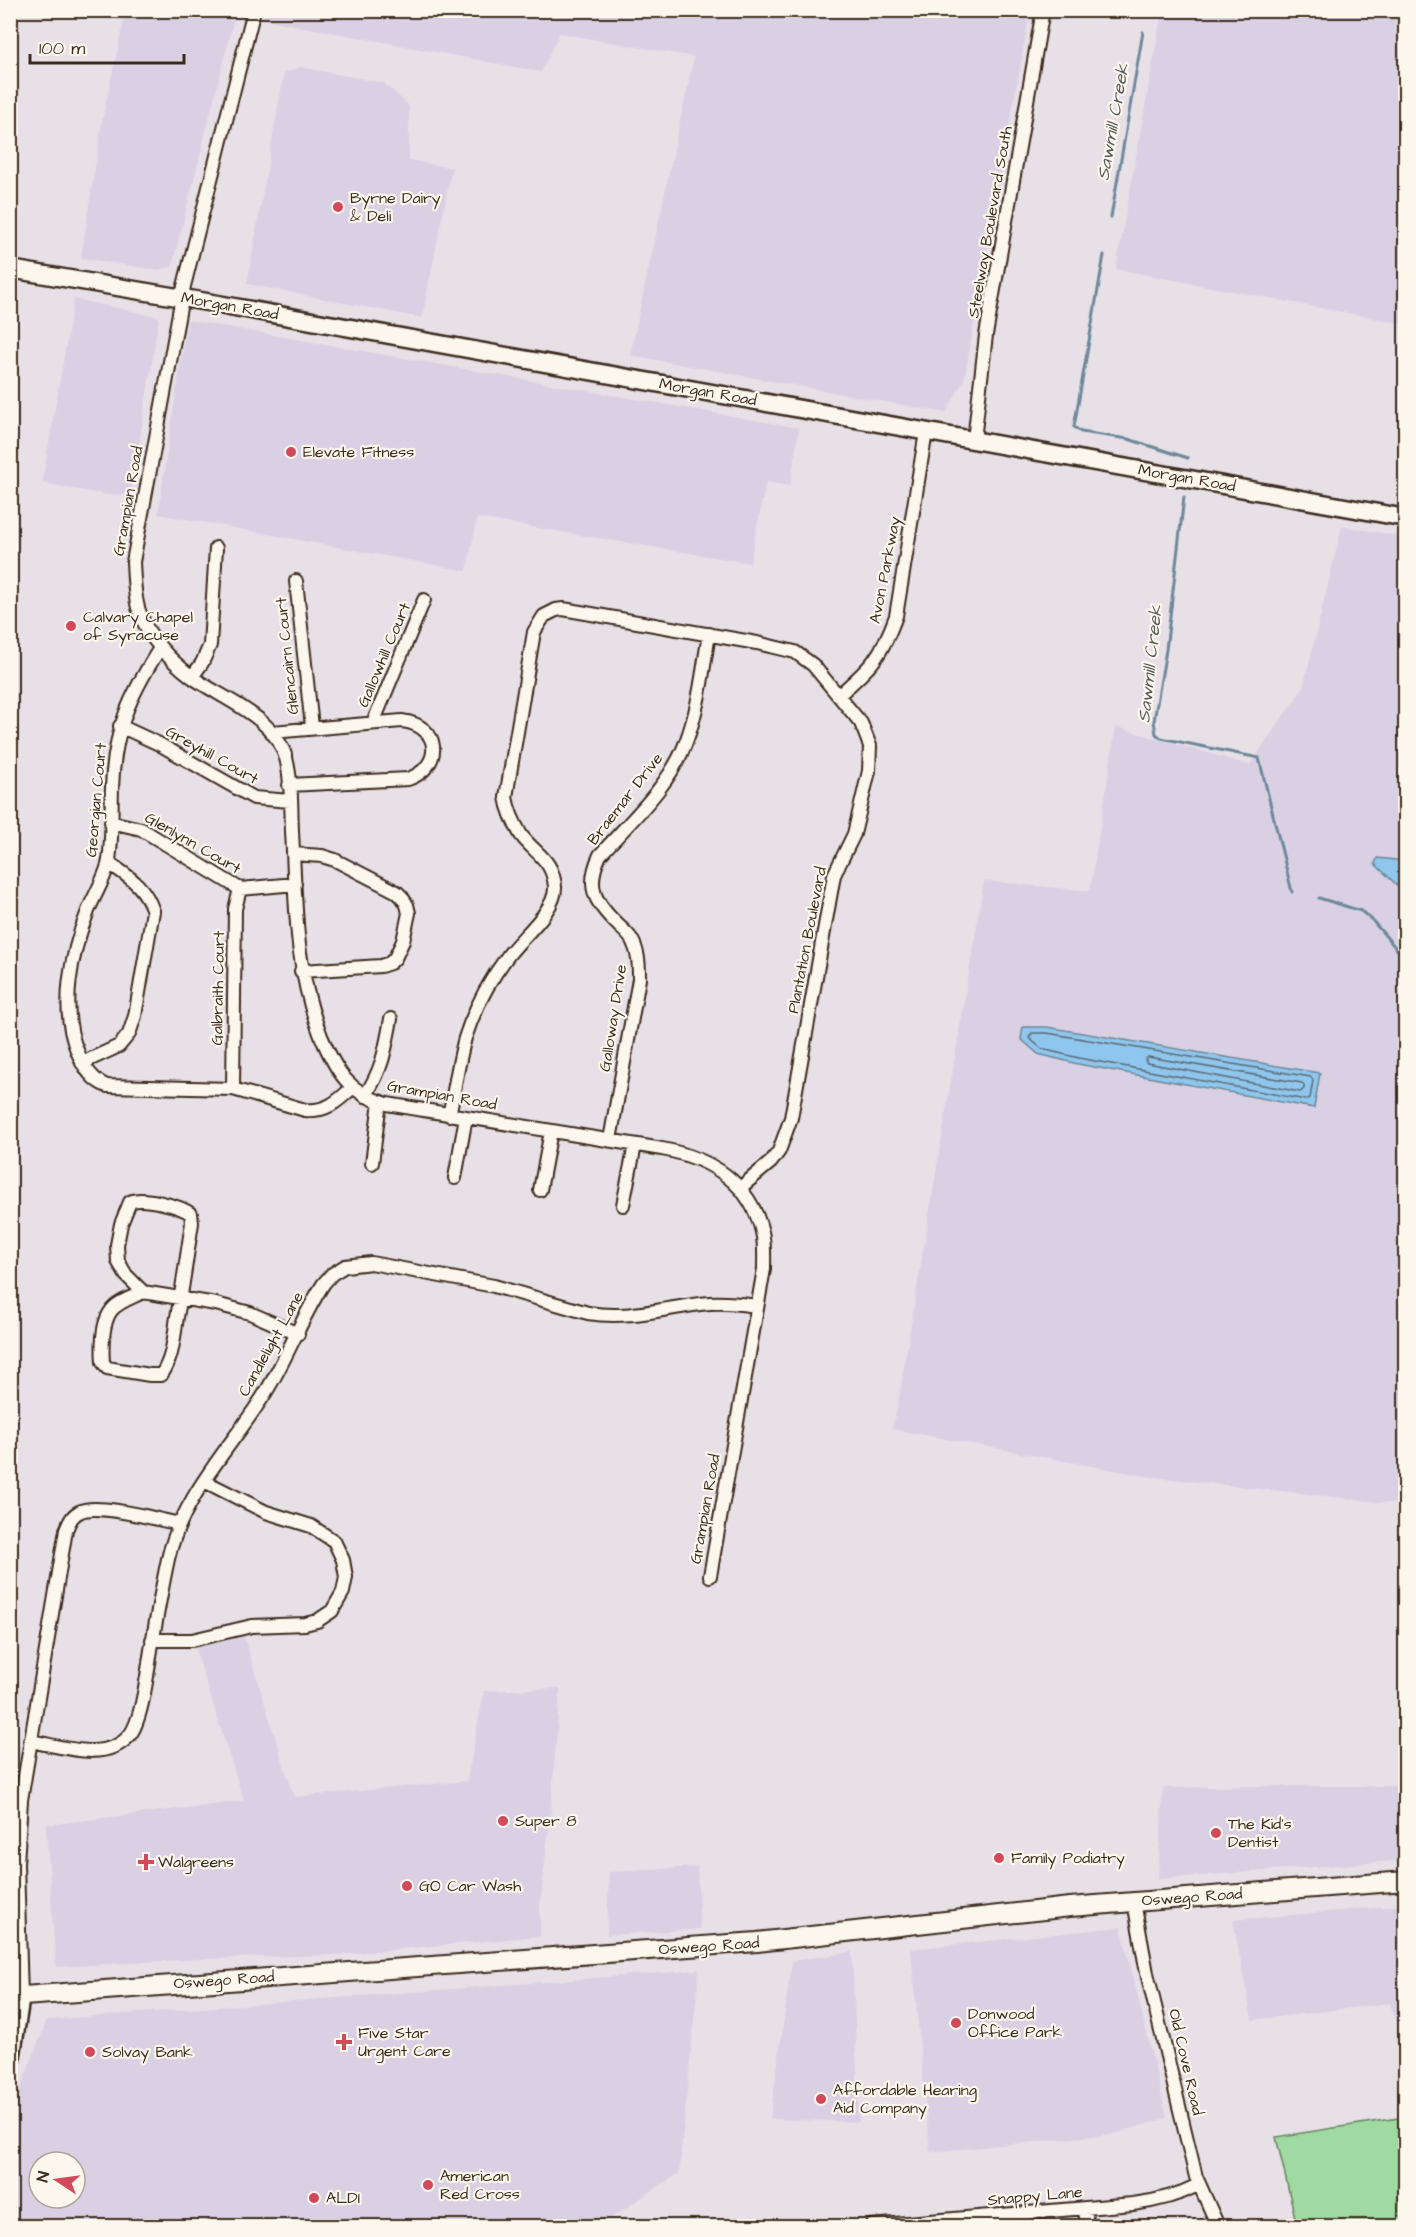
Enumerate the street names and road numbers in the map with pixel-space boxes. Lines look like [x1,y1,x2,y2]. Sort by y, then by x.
street label: Steelway Boulevard South [962,124,1019,320]
street label: Morgan Road [179,287,280,326]
street label: Morgan Road [657,373,758,412]
street label: Grampian Road [108,444,148,558]
street label: Morgan Road [1136,459,1237,498]
street label: Avon Parkway [864,514,907,626]
street label: Glencairn Court [270,596,304,716]
street label: Gallowhill Court [352,599,416,711]
street label: Greyhill Court [161,720,263,791]
street label: Georgian Court [80,741,113,858]
street label: Braemar Drive [582,748,668,850]
street label: Glenlynn Court [140,807,246,881]
street label: Plantation Boulevard [782,865,832,1015]
street label: Galbraith Court [206,930,230,1046]
street label: Galloway Drive [594,963,633,1073]
street label: Grampian Road [385,1075,499,1115]
street label: Candlelight Lane [233,1287,310,1401]
street label: Grampian Road [685,1452,725,1566]
street label: Oswego Road [1141,1883,1243,1912]
street label: Oswego Road [658,1932,760,1961]
street label: Oswego Road [173,1966,275,1995]
street label: Old Cove Road [1163,2007,1209,2117]
street label: Snappy Lane [987,2181,1084,2212]

